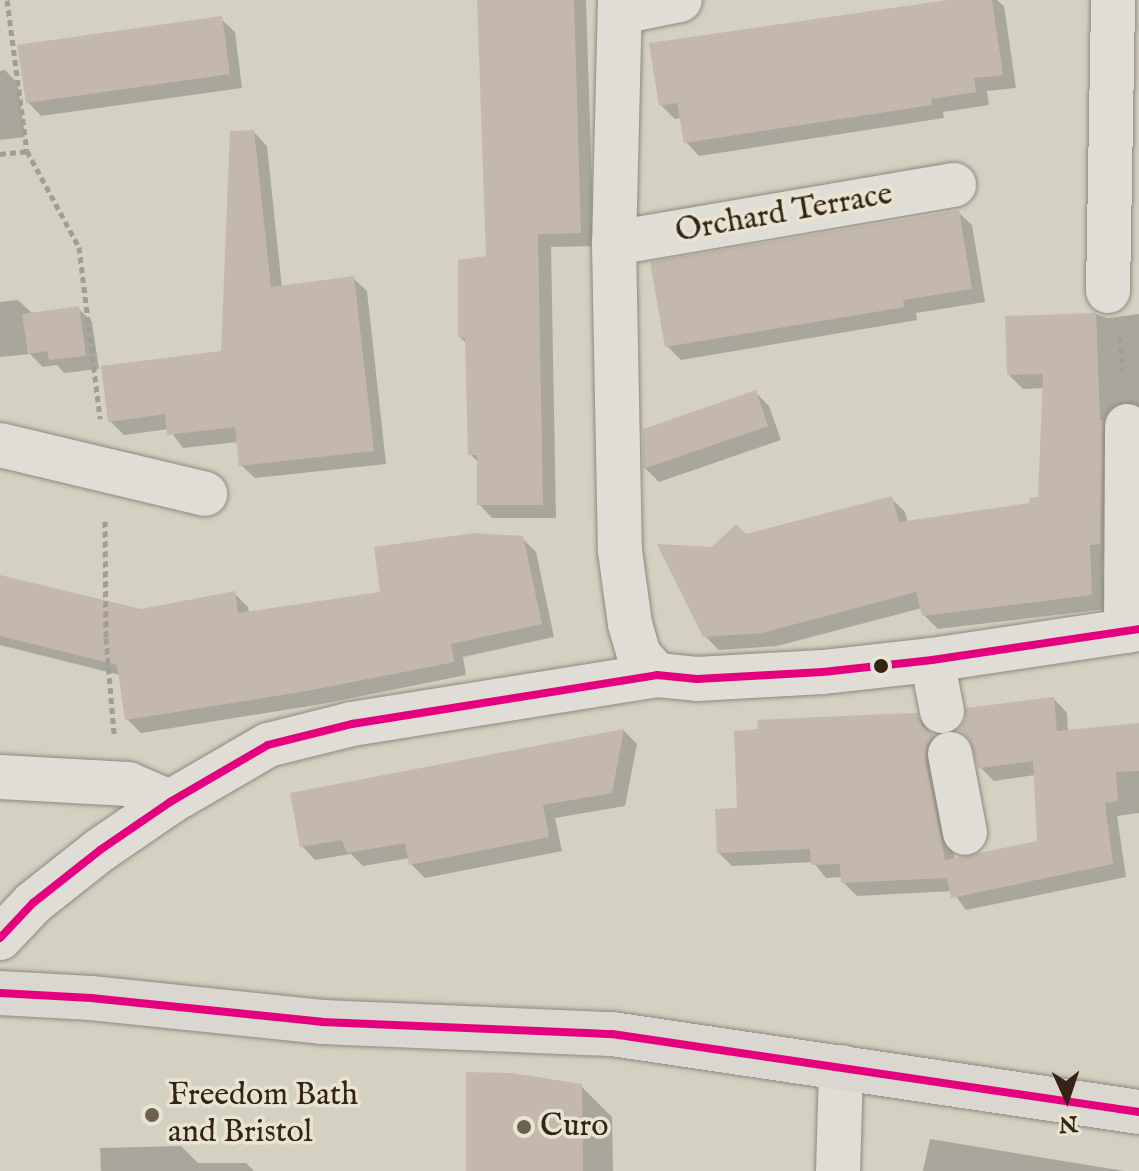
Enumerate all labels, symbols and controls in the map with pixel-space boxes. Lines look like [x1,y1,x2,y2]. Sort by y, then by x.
street label: Orchard Terrace [673,176,895,252]
unlabelled marker [873,658,889,674]
north arrow [1027,1059,1107,1139]
place label: Freedom Bath and Bristol [168,1078,358,1153]
marker: Freedom Bath and Bristol [143,1106,161,1124]
place label: Curo [540,1108,608,1146]
text: N [1058,1108,1079,1137]
marker: Curo [515,1118,533,1136]

